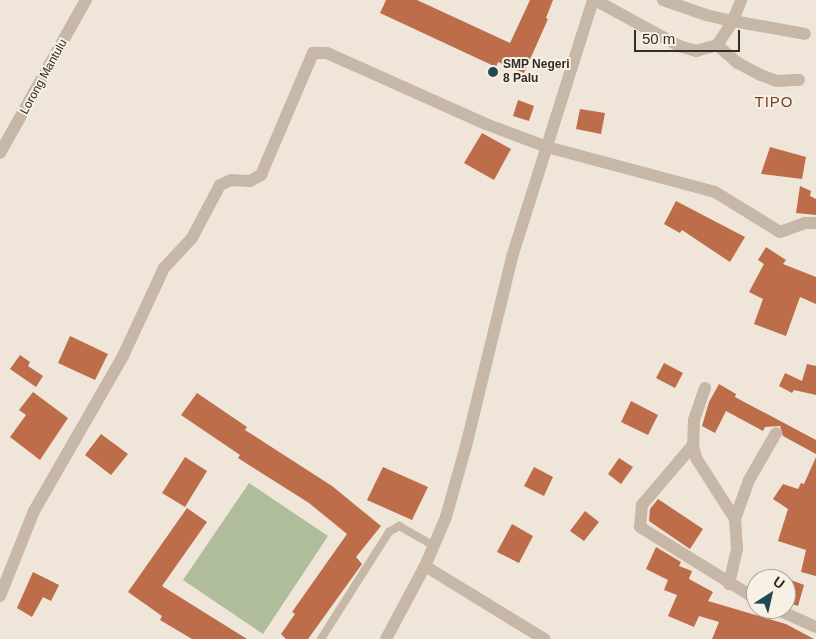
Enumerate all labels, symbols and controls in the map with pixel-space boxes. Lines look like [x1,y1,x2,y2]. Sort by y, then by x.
scale bar [636,20,742,52]
text: 50 m [642,30,675,47]
street label: Lorong Mantulu [17,37,71,117]
place label: SMP Negeri 8 Palu [503,58,570,86]
marker: SMP Negeri 8 Palu [487,66,499,78]
district label: TIPO [754,93,794,111]
north arrow [746,569,796,619]
text: U [770,573,788,592]

